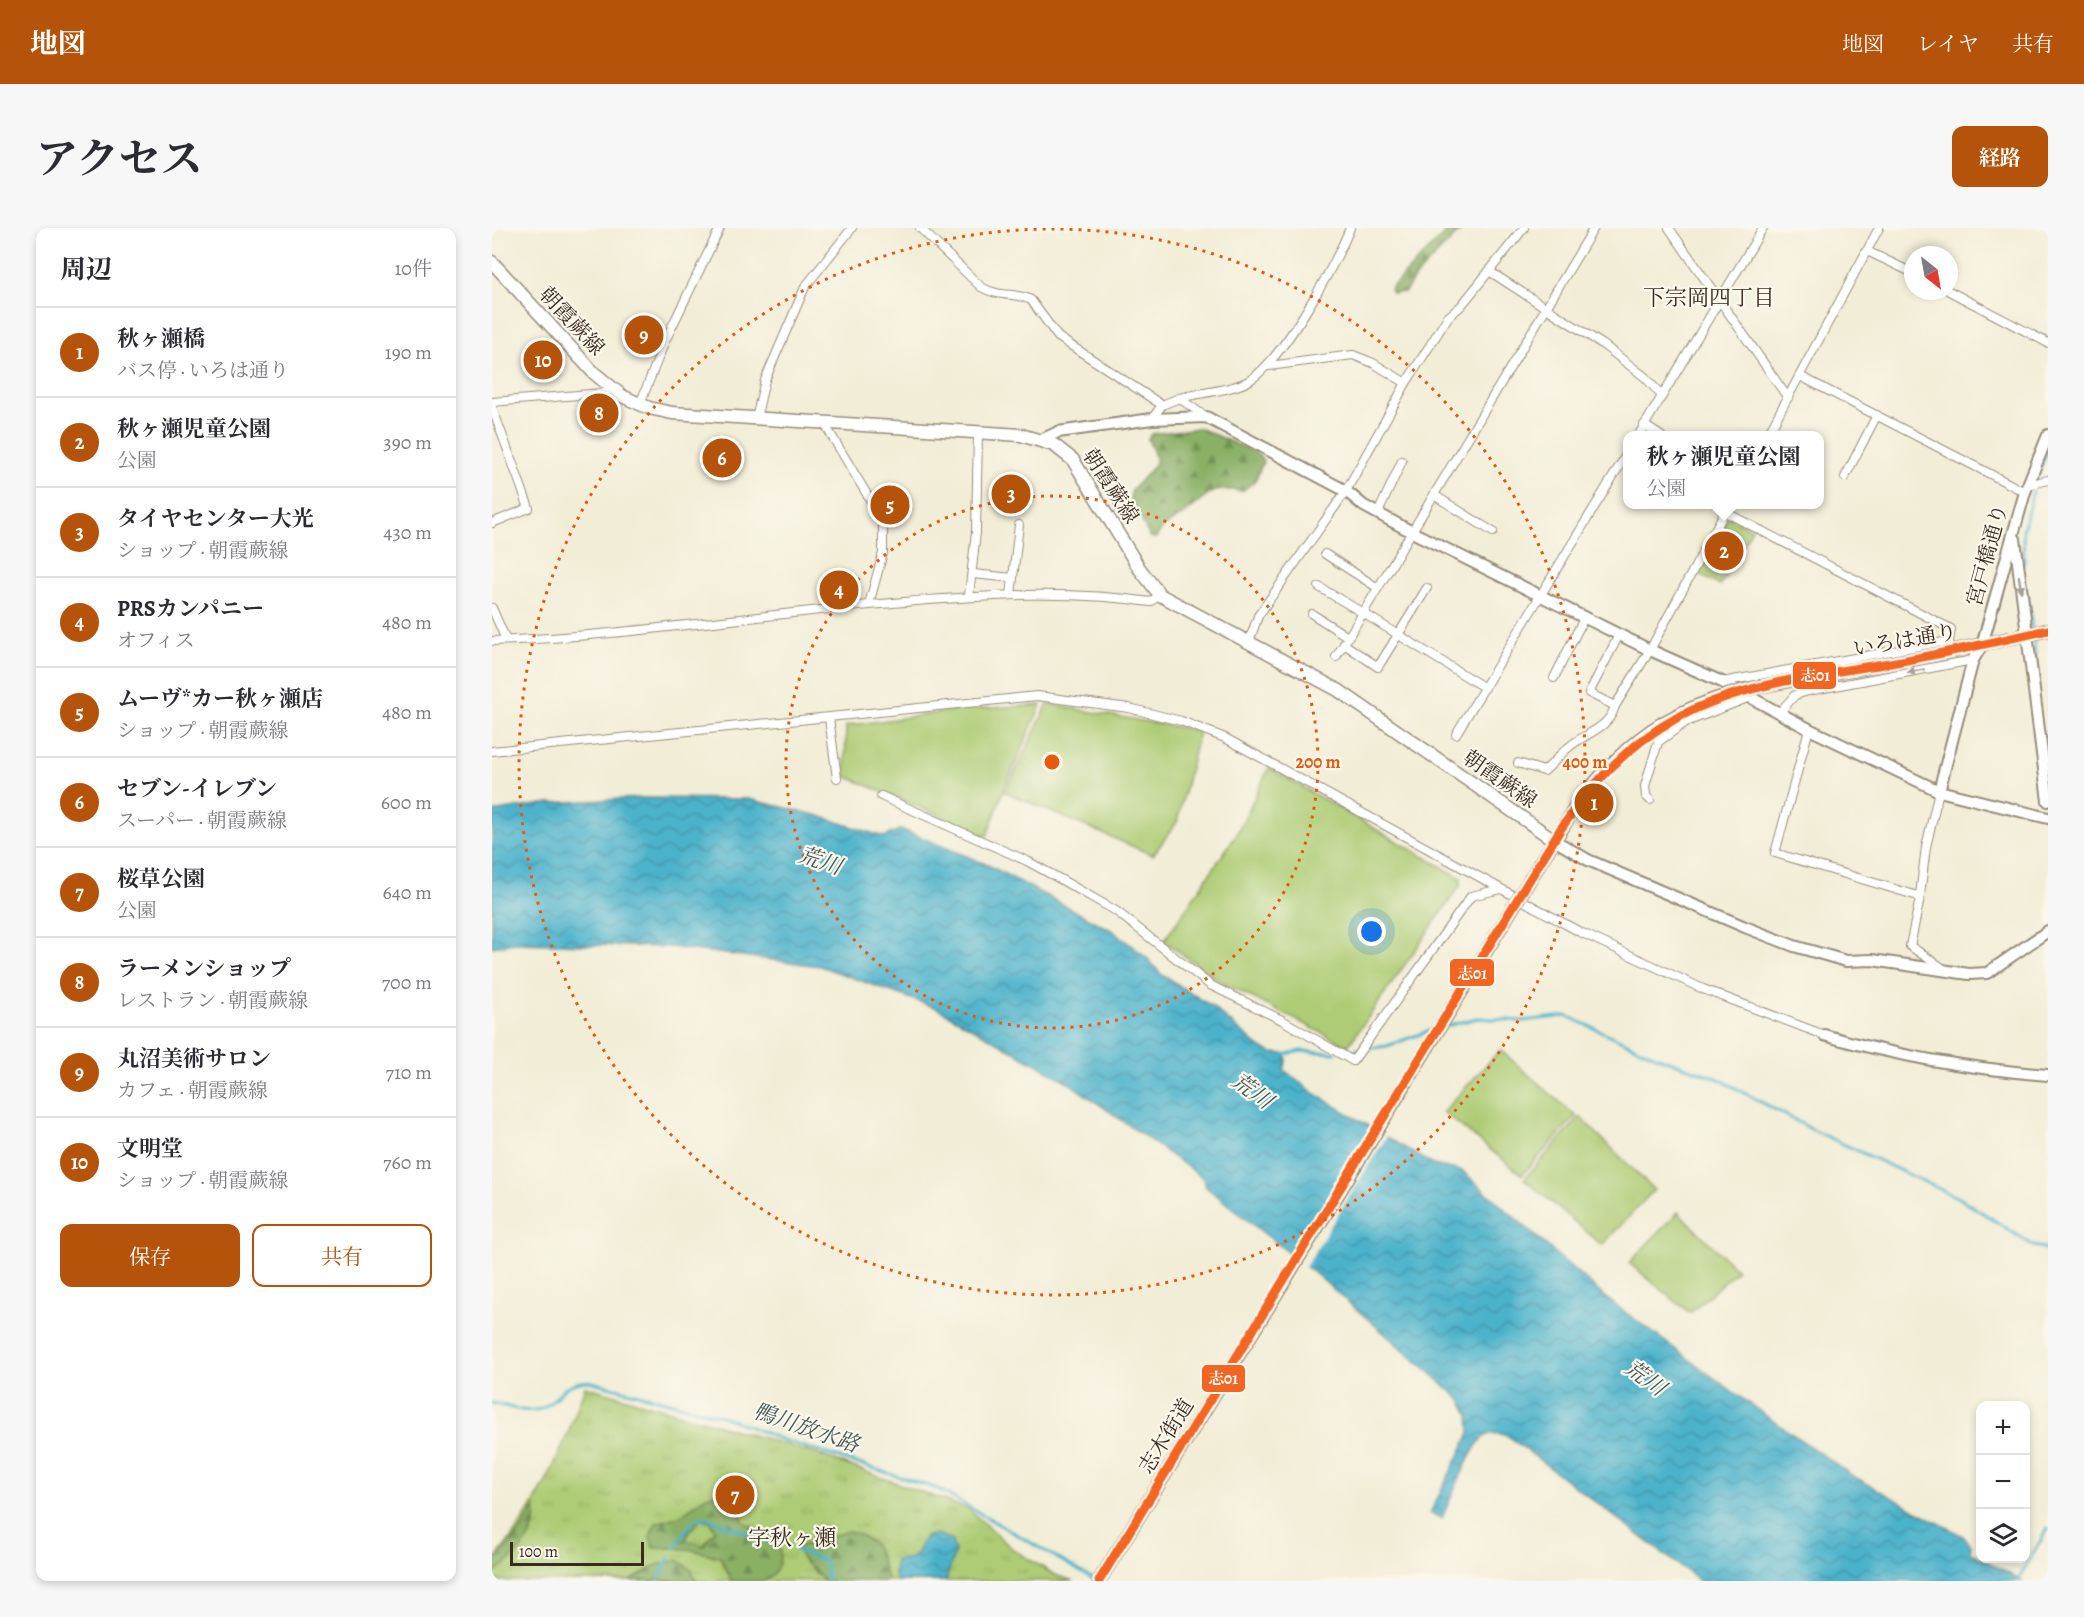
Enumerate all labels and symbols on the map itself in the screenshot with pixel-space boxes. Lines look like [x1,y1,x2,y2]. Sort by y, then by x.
north arrow [1904,246,1958,300]
street label: 朝霞蕨線 [533,281,611,361]
district label: 下宗岡四丁目 [1643,283,1775,313]
pin: 9 [624,312,664,358]
pin: 10 [524,338,562,382]
pin: 8 [580,390,618,435]
pin: 6 [702,436,742,480]
street label: 朝霞蕨線 [1076,443,1146,529]
pin: 3 [992,472,1030,516]
pin: 5 [870,482,910,528]
street label: 宮戸橋通り [1960,501,2014,609]
pin: 2 [1704,528,1744,574]
pin: 4 [820,568,858,613]
one-way arrow [2016,574,2025,593]
street label: いろは通り [1851,617,1959,663]
line badge: 志01 [1792,661,1837,690]
text: 志01 [1800,665,1830,687]
one-way arrow [1906,667,1925,676]
street label: 朝霞蕨線 [1458,743,1542,815]
text: 200 m [1295,750,1341,774]
text: 400 m [1563,750,1607,774]
centre of rings [1042,752,1062,772]
pin: 1 [1574,780,1614,826]
water label: 荒川 [794,840,847,883]
your location [1357,917,1386,946]
line badge: 志01 [1449,958,1495,987]
text: 志01 [1457,963,1487,985]
water label: 荒川 [1225,1066,1280,1117]
water label: 荒川 [1618,1353,1673,1404]
line badge: 志01 [1201,1364,1246,1393]
text: 志01 [1208,1368,1238,1390]
street label: 志木街道 [1132,1393,1200,1479]
water label: 鴨川放水路 [749,1396,865,1461]
pin: 7 [716,1472,754,1518]
district label: 字秋ヶ瀬 [748,1523,836,1553]
scale bar [510,1539,644,1566]

